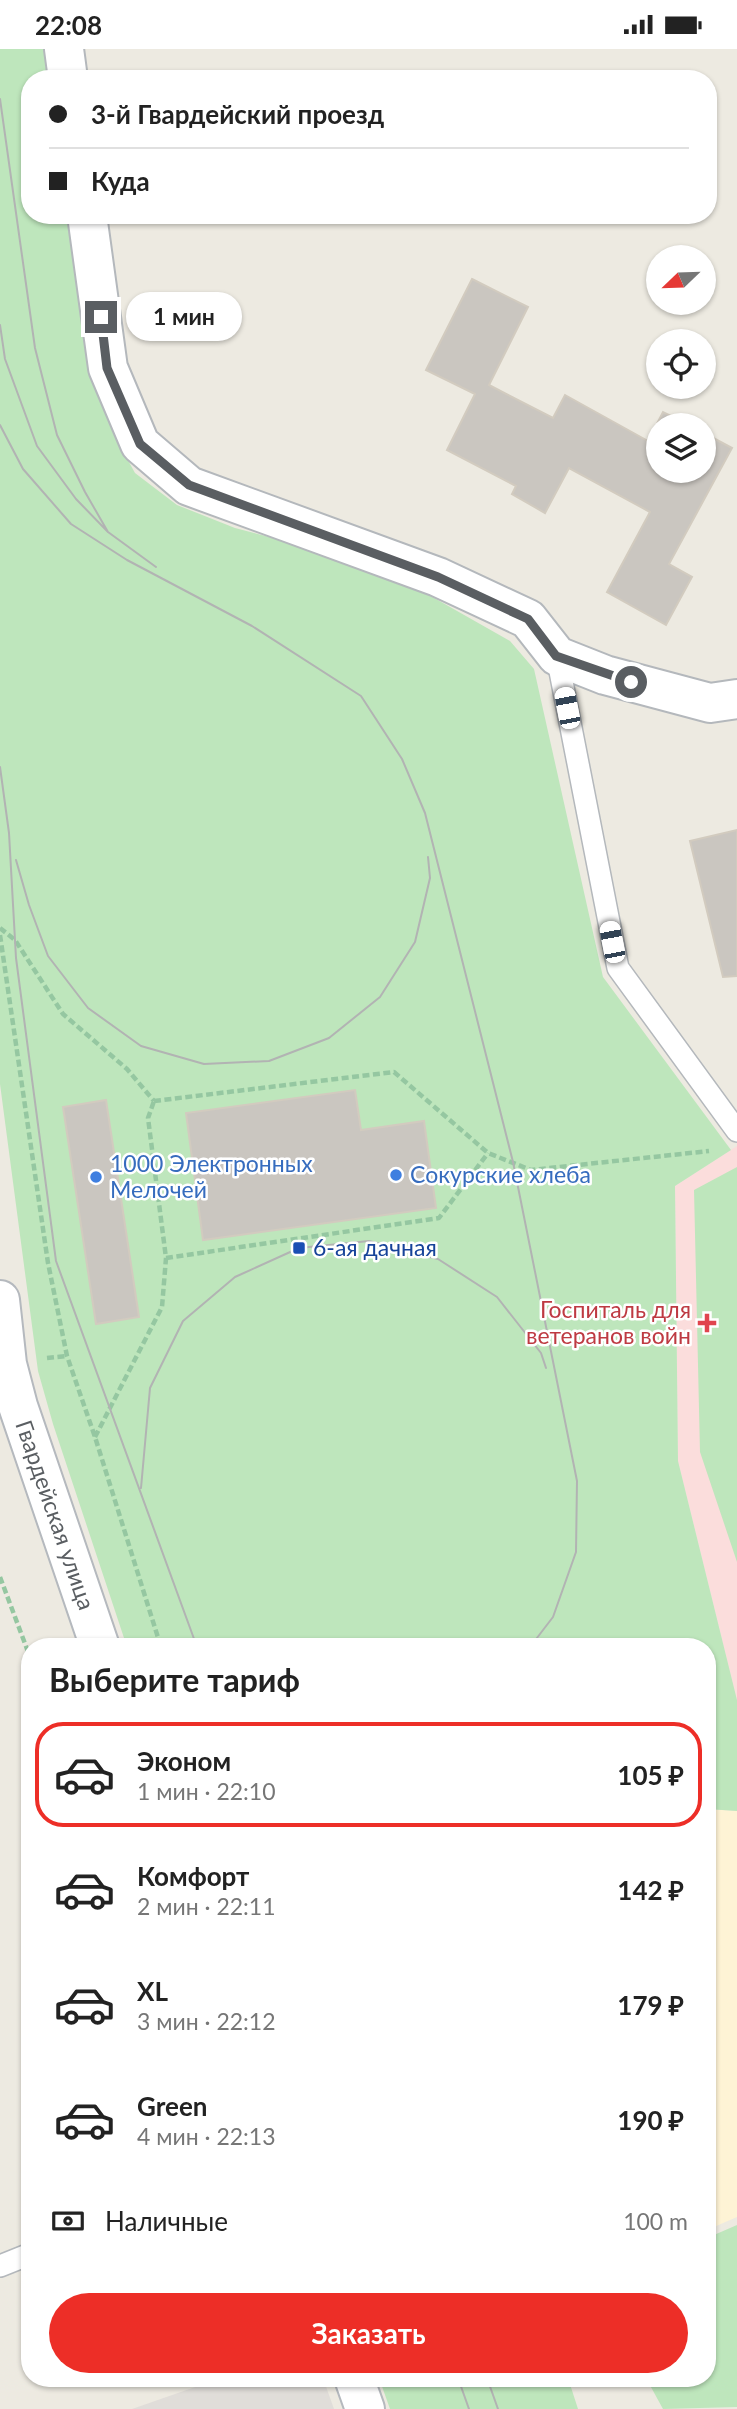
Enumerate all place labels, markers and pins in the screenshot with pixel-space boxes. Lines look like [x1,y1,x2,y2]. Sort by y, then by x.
place label: 1000 Электронных Мелочей [110,1149,313,1203]
place label: Сокурские хлеба [410,1160,591,1188]
marker: Сокурские хлеба [388,1167,404,1183]
marker: 1000 Электронных Мелочей [88,1169,104,1185]
place label: 6-ая дачная [313,1233,437,1261]
marker: 6-ая дачная [291,1240,307,1256]
place label: Госпиталь для ветеранов войн [526,1295,691,1349]
marker: Госпиталь для ветеранов войн [697,1313,717,1333]

